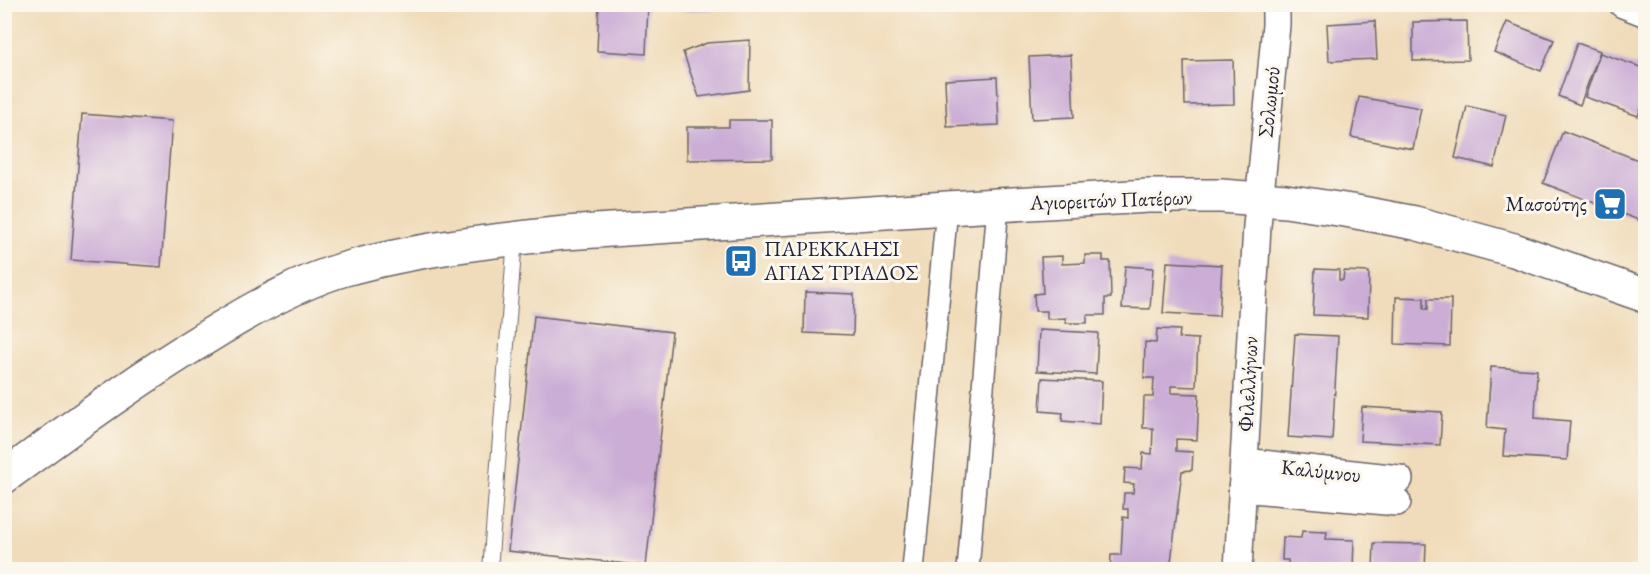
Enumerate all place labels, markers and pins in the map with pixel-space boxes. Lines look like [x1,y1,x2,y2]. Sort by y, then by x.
supermarket icon: Μασούτης [1592,186,1628,222]
place label: Μασούτης [1506,190,1587,217]
place label: ΠΑΡΕΚΚΛΗΣΙ ΑΓΙΑΣ ΤΡΙΑΔΟΣ [763,235,918,286]
bus stop icon: ΠΑΡΕΚΚΛΗΣΙ ΑΓΙΑΣ ΤΡΙΑΔΟΣ [723,243,759,279]

